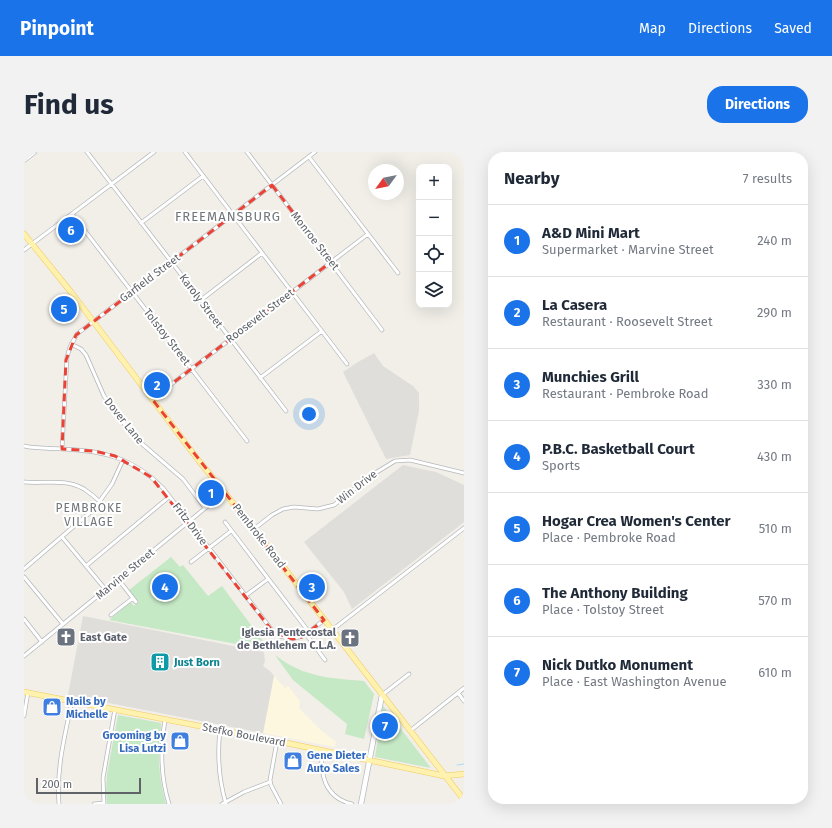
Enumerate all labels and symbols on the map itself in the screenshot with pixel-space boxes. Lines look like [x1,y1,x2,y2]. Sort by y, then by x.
north arrow [368,164,404,200]
district label: FREEMANSBURG [175,209,281,224]
street label: Monroe Street [288,209,342,273]
pin: 6 [58,215,84,245]
street label: Garfield Street [117,251,183,305]
street label: Karoly Street [177,272,225,330]
street label: Roosevelt Street [223,286,297,346]
pin: 5 [51,294,77,324]
street label: Tolstoy Street [141,306,193,368]
pin: 2 [144,370,170,400]
street label: Dover Lane [101,395,147,447]
your location [299,404,319,424]
street label: Win Drive [334,467,380,507]
pin: 1 [198,478,224,508]
street label: Fritz Drive [170,500,210,548]
district label: PEMBROKE VILLAGE [56,501,122,529]
street label: Pembroke Road [230,501,288,571]
street label: Marvine Street [93,546,157,602]
pin: 4 [152,572,178,602]
pin: 3 [299,572,325,602]
church icon: East Gate [55,626,77,648]
place label: Iglesia Pentecostal de Bethlehem C.L.A. [237,626,337,652]
church icon: Iglesia Pentecostal de Bethlehem C.L.A. [339,627,361,649]
place label: East Gate [80,631,127,644]
building icon: Just Born [149,651,171,673]
place label: Just Born [173,656,220,669]
place label: Nails by Michelle [66,695,108,721]
shop icon: Nails by Michelle [41,696,63,718]
pin: 7 [372,711,398,741]
street label: Stefko Boulevard [201,721,287,749]
place label: Grooming by Lisa Lutzi [102,729,166,755]
shop icon: Grooming by Lisa Lutzi [169,730,191,752]
place label: Gene Dieter Auto Sales [306,749,367,775]
shop icon: Gene Dieter Auto Sales [282,750,304,772]
scale bar [36,776,141,795]

